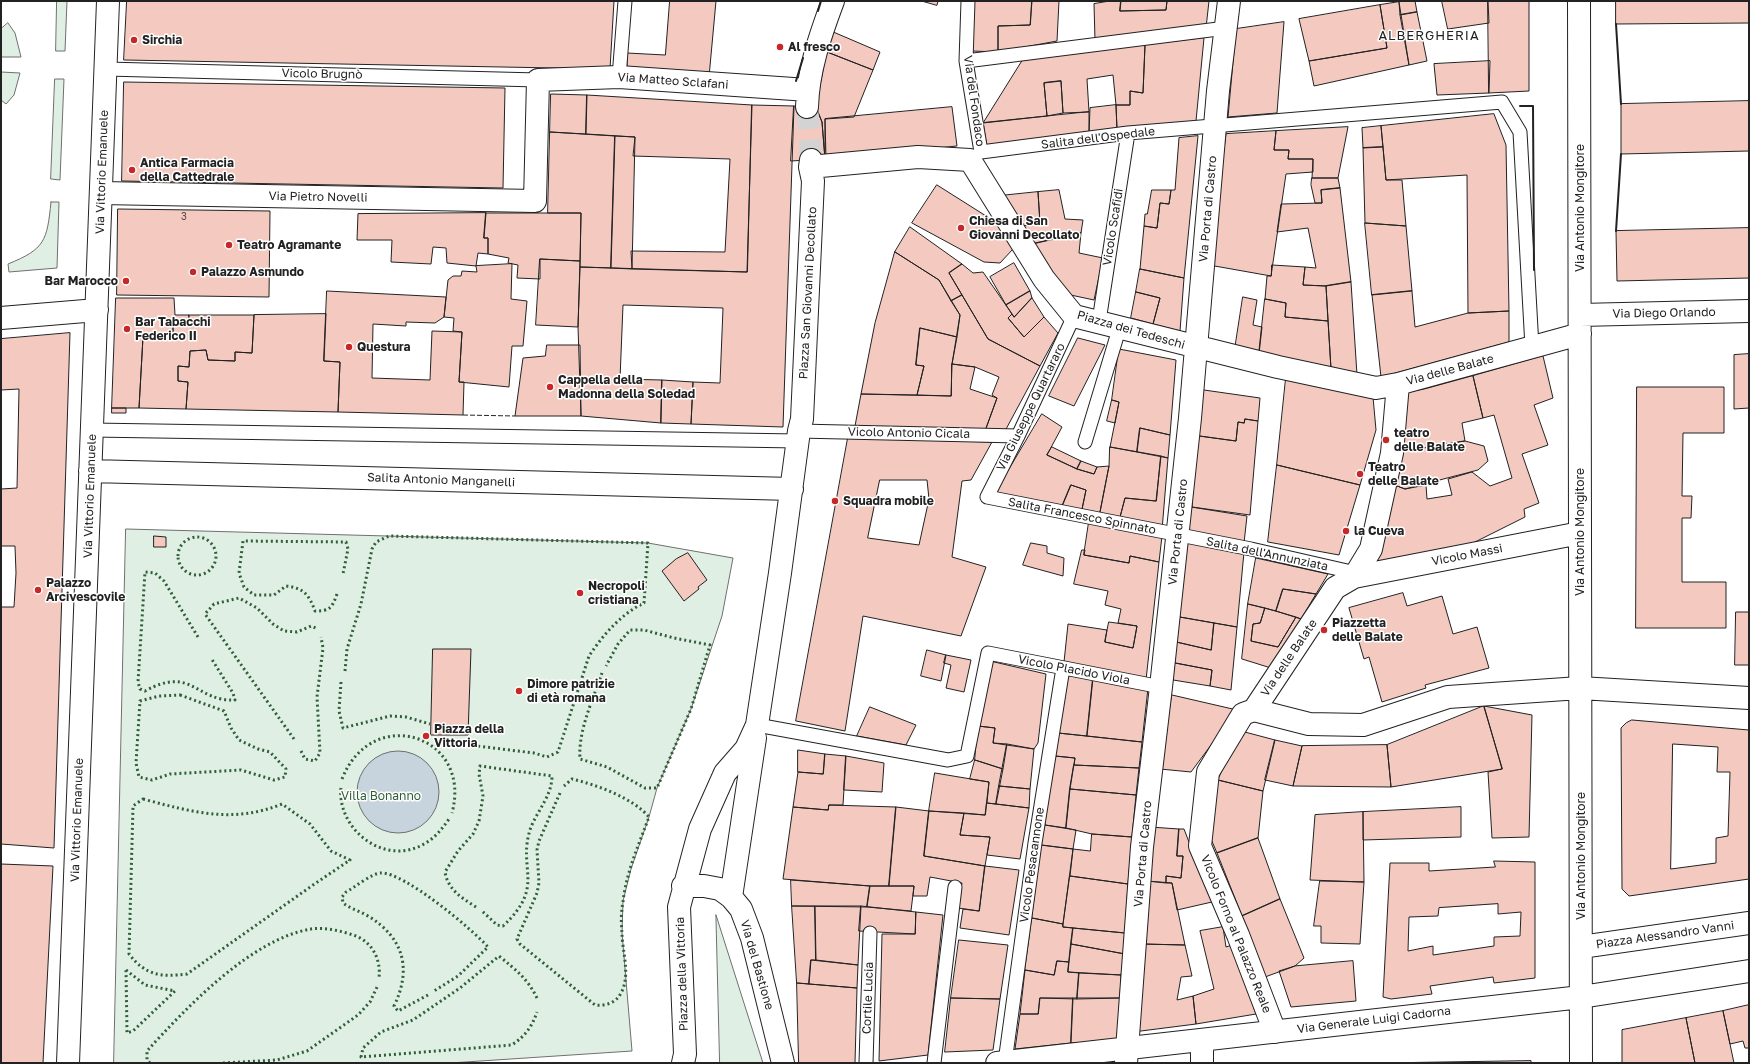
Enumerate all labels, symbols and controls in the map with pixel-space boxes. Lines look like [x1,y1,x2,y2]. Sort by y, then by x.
district label: ALBERGHERIA [1378,28,1480,44]
place label: Sirchia [142,33,182,47]
marker: Sirchia [129,35,139,45]
place label: Al fresco [788,40,840,54]
marker: Al fresco [775,42,785,52]
street label: Via del Fondaco [960,55,988,147]
street label: Vicolo Brugnò [281,66,363,82]
street label: Via Matteo Sclafani [617,70,729,92]
street label: Via Vittorio Emanuele [93,110,111,234]
street label: Salita dell'Ospedale [1040,124,1156,152]
street label: Via Antonio Mongitore [1573,144,1587,272]
street label: Via Porta di Castro [1196,155,1220,263]
place label: Antica Farmacia della Cattedrale [140,156,234,184]
marker: Antica Farmacia della Cattedrale [127,165,137,175]
street label: Vicolo Scafidi [1100,187,1126,267]
street label: Via Pietro Novelli [268,189,368,205]
street label: Piazza San Giovanni Decollato [796,206,820,380]
house number: 3 [181,211,187,223]
place label: Chiesa di San Giovanni Decollato [969,214,1079,242]
marker: Chiesa di San Giovanni Decollato [956,223,966,233]
place label: Teatro Agramante [237,238,341,252]
marker: Teatro Agramante [224,240,234,250]
place label: Palazzo Asmundo [201,265,304,279]
marker: Palazzo Asmundo [188,267,198,277]
place label: Bar Marocco [45,274,118,288]
marker: Bar Marocco [121,276,131,286]
street label: Via Diego Orlando [1612,305,1716,321]
street label: Piazza dei Tedeschi [1075,308,1187,352]
place label: Bar Tabacchi Federico II [135,315,211,343]
marker: Bar Tabacchi Federico II [122,324,132,334]
place label: Questura [357,340,411,354]
street label: Via Giuseppe Quartararo [994,341,1068,473]
marker: Questura [344,342,354,352]
street label: Via delle Balate [1405,351,1495,389]
place label: Cappella della Madonna della Soledad [558,373,695,401]
marker: Cappella della Madonna della Soledad [545,382,555,392]
street label: Vicolo Antonio Cicala [848,425,970,441]
place label: teatro delle Balate [1394,426,1465,454]
street label: Via Vittorio Emanuele [81,434,99,558]
marker: teatro delle Balate [1381,435,1391,445]
place label: Teatro delle Balate [1368,460,1439,488]
street label: Via Antonio Mongitore [1573,468,1587,596]
marker: Teatro delle Balate [1355,469,1365,479]
street label: Salita Antonio Manganelli [367,470,515,490]
street label: Via Porta di Castro [1165,478,1191,586]
place label: Squadra mobile [843,494,934,508]
street label: Salita Francesco Spinnato [1007,495,1157,537]
marker: Squadra mobile [830,496,840,506]
place label: la Cueva [1354,524,1404,538]
marker: la Cueva [1341,526,1351,536]
street label: Salita dell'Annunziata [1205,534,1329,574]
street label: Vicolo Massi [1430,541,1504,569]
place label: Palazzo Arcivescovile [46,576,125,604]
place label: Necropoli cristiana [588,579,645,607]
marker: Palazzo Arcivescovile [33,585,43,595]
marker: Necropoli cristiana [575,588,585,598]
place label: Piazzetta delle Balate [1332,616,1403,644]
street label: Via delle Balate [1258,617,1320,699]
marker: Piazzetta delle Balate [1319,625,1329,635]
street label: Vicolo Placido Viola [1017,652,1131,688]
place label: Dimore patrizie di età romana [527,677,615,705]
marker: Dimore patrizie di età romana [514,686,524,696]
place label: Piazza della Vittoria [434,722,504,750]
marker: Piazza della Vittoria [421,731,431,741]
street label: Via Vittorio Emanuele [68,758,86,882]
park label: Villa Bonanno [341,789,421,803]
street label: Via Antonio Mongitore [1574,792,1588,920]
street label: Via Porta di Castro [1131,800,1155,908]
street label: Vicolo Pesacannone [1017,806,1047,924]
street label: Vicolo Forno al Palazzo Reale [1198,853,1274,1015]
street label: Piazza della Vittoria [673,917,691,1031]
street label: Via del Bastione [737,918,777,1012]
street label: Piazza Alessandro Vanni [1595,918,1735,952]
street label: Cortile Lucia [860,962,876,1034]
street label: Via Generale Luigi Cadorna [1296,1003,1452,1037]

